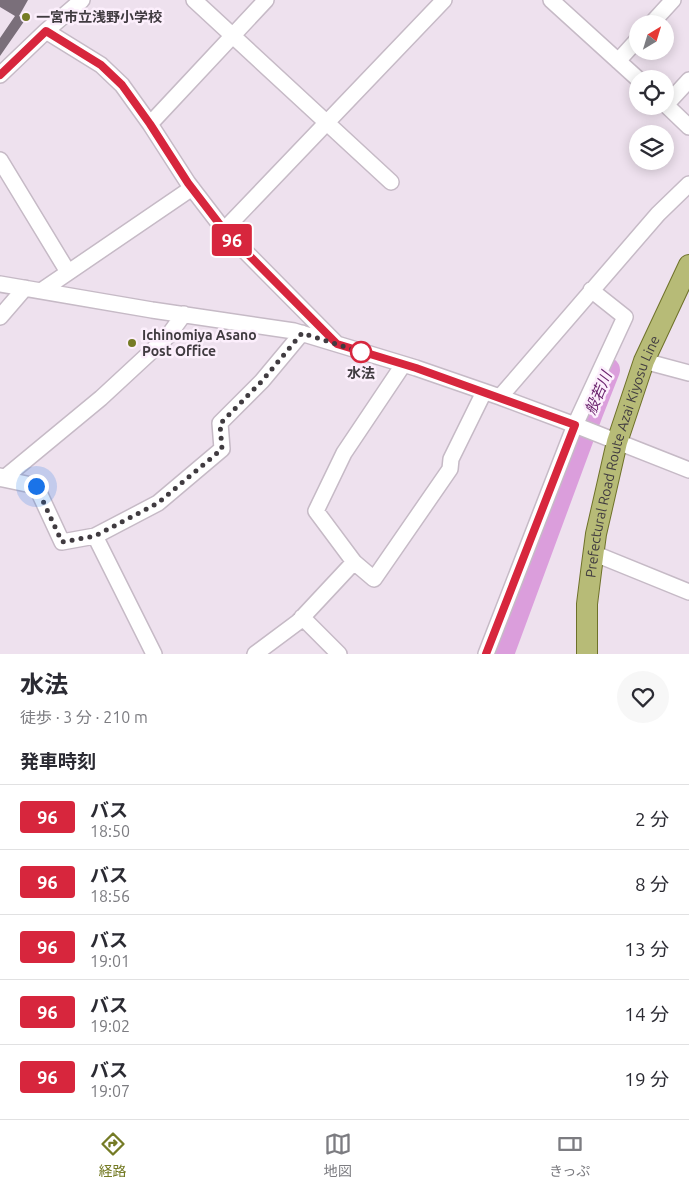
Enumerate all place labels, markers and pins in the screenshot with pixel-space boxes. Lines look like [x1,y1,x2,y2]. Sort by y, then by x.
place label: 一宮市立浅野小学校 [36,9,162,25]
marker: 一宮市立浅野小学校 [20,11,32,23]
place label: Ichinomiya Asano Post Office [142,327,257,359]
marker: Ichinomiya Asano Post Office [126,337,138,349]
marker: 水法 [350,341,372,363]
place label: 水法 [347,365,375,381]

